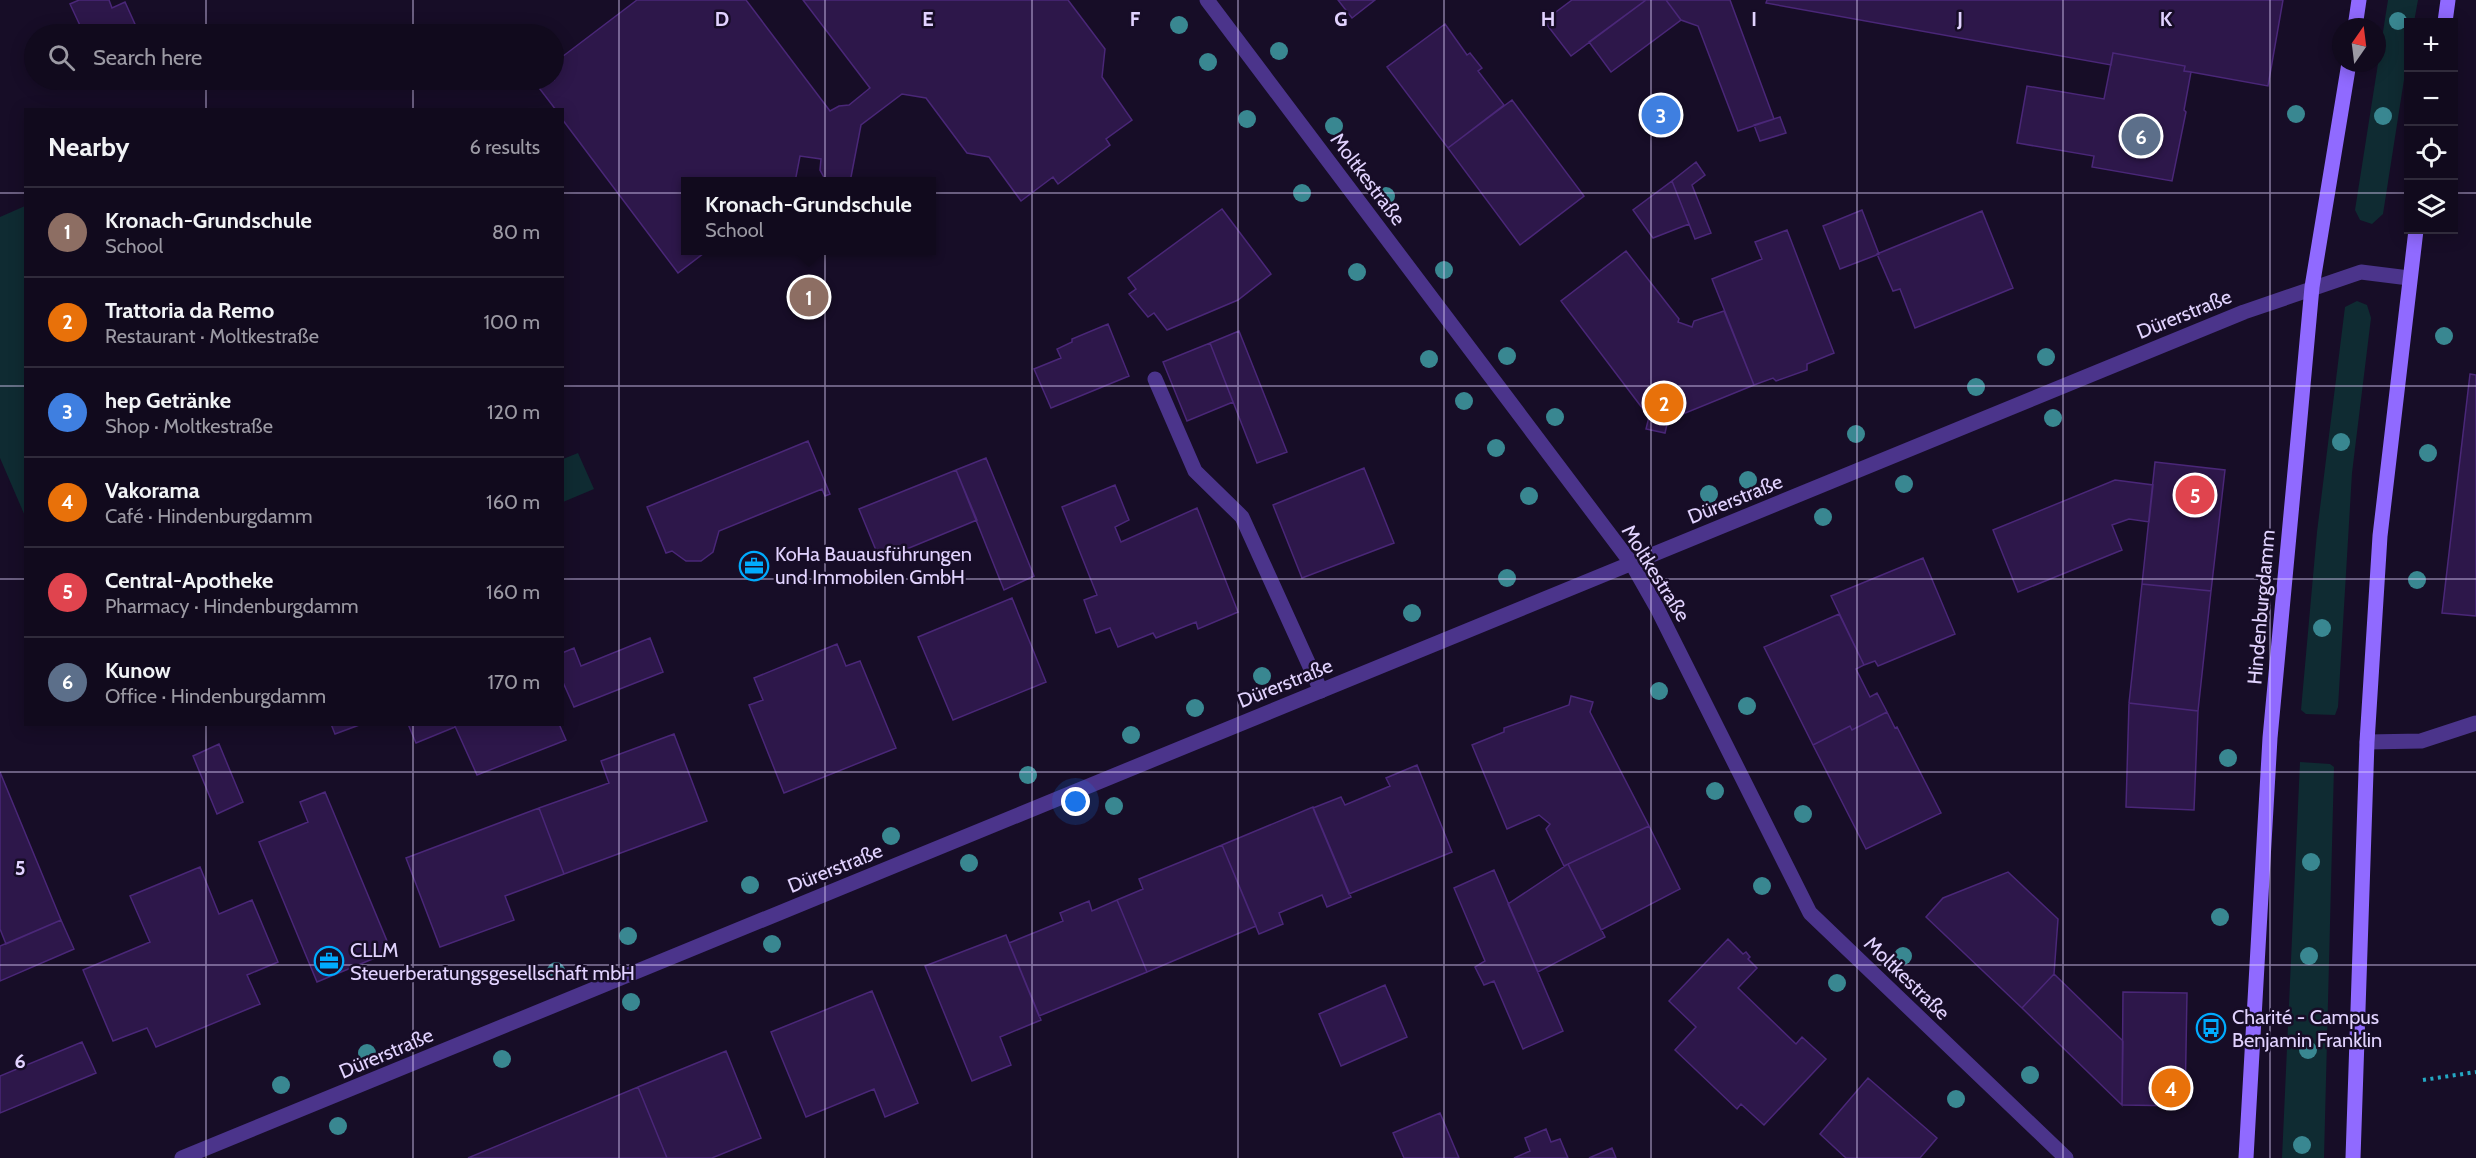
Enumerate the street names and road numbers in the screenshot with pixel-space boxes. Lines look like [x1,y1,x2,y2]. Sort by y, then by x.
street label: Moltkestraße [1325,128,1411,230]
street label: Dürerstraße [2133,284,2235,344]
street label: Dürerstraße [1684,469,1786,529]
street label: Moltkestraße [1617,520,1695,626]
street label: Hindenburgdamm [2242,529,2280,685]
street label: Dürerstraße [1234,653,1336,713]
street label: Dürerstraße [784,838,886,898]
street label: Moltkestraße [1859,931,1955,1025]
street label: Dürerstraße [335,1022,437,1084]

